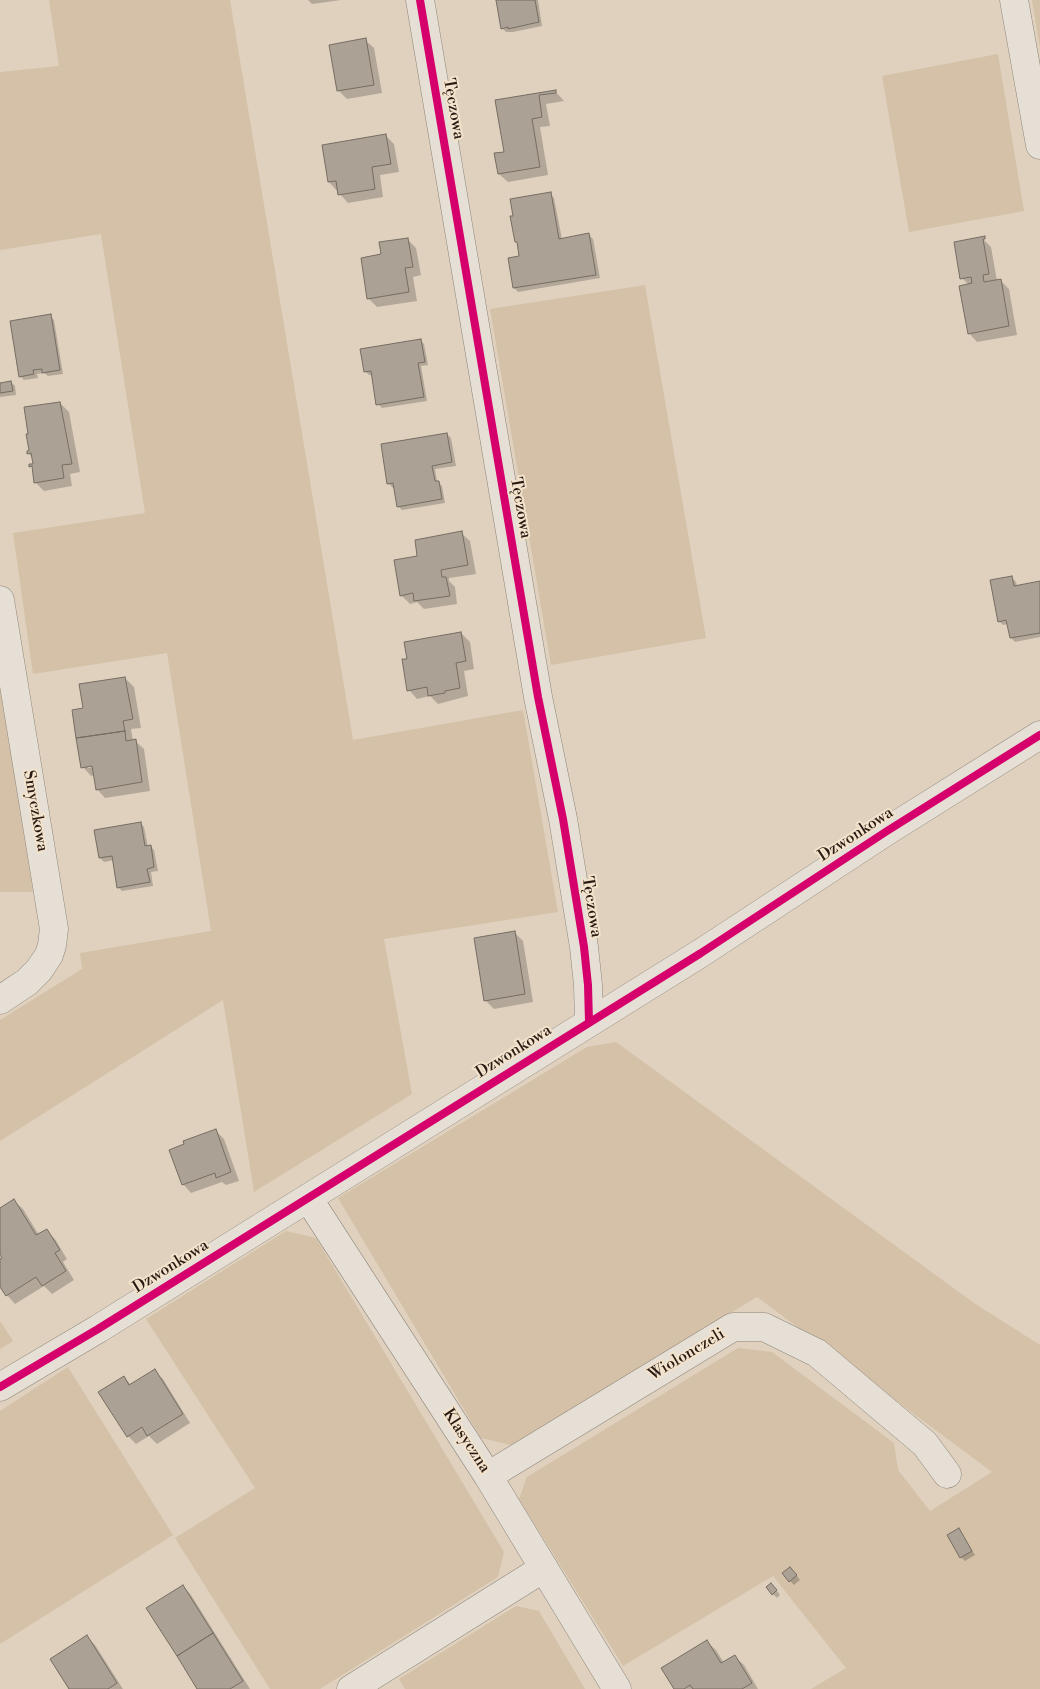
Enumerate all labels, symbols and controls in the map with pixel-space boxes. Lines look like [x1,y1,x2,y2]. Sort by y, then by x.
street label: Tęczowa [438,77,468,141]
street label: Tęczowa [505,476,535,540]
street label: Smyczkowa [18,769,52,853]
street label: Dzwonkowa [815,804,897,866]
street label: Tęczowa [577,875,605,939]
street label: Dzwonkowa [473,1021,555,1083]
street label: Dzwonkowa [130,1236,212,1298]
street label: Wiolonczeli [645,1325,729,1385]
street label: Klasyczna [438,1405,494,1477]

